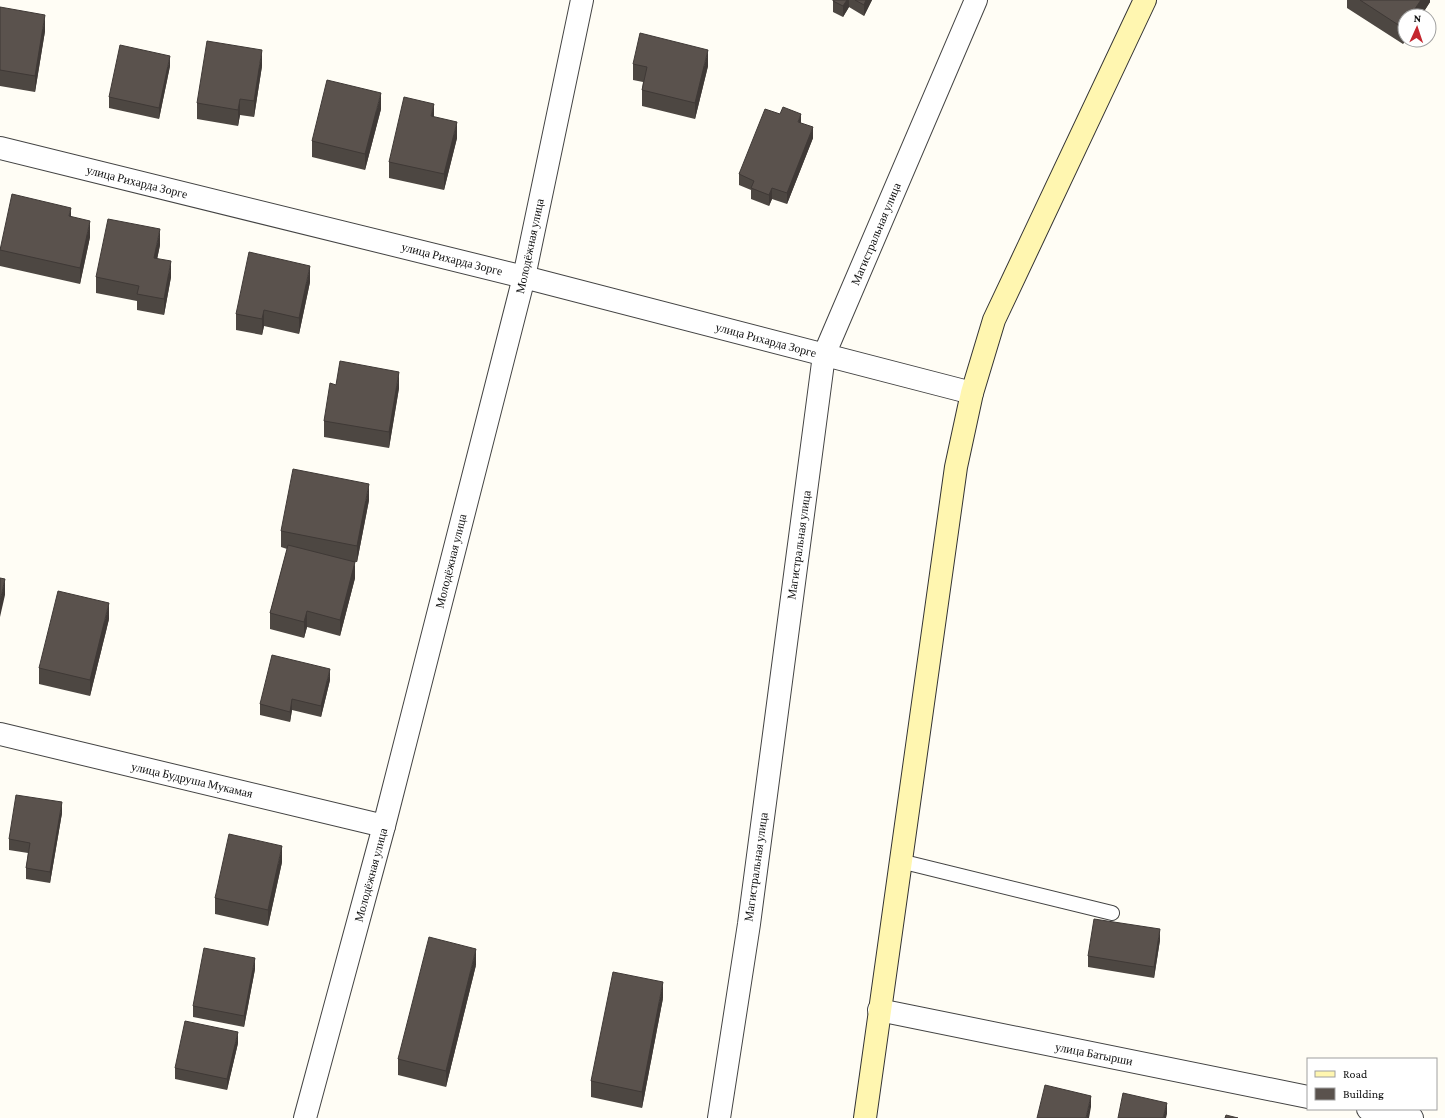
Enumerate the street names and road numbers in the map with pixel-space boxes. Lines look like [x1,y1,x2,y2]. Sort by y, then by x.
street label: улица Рихарда Зорге [85,163,189,201]
street label: Магистральная улица [848,180,904,287]
street label: Молодёжная улица [513,197,547,295]
street label: улица Рихарда Зорге [400,240,504,278]
street label: улица Рихарда Зорге [714,320,818,360]
street label: Магистральная улица [784,489,814,600]
street label: Молодёжная улица [433,512,470,610]
street label: улица Будруша Мукамая [130,759,255,801]
street label: Магистральная улица [741,811,771,922]
street label: Молодёжная улица [352,826,390,924]
street label: улица Батырши [1054,1040,1135,1068]

